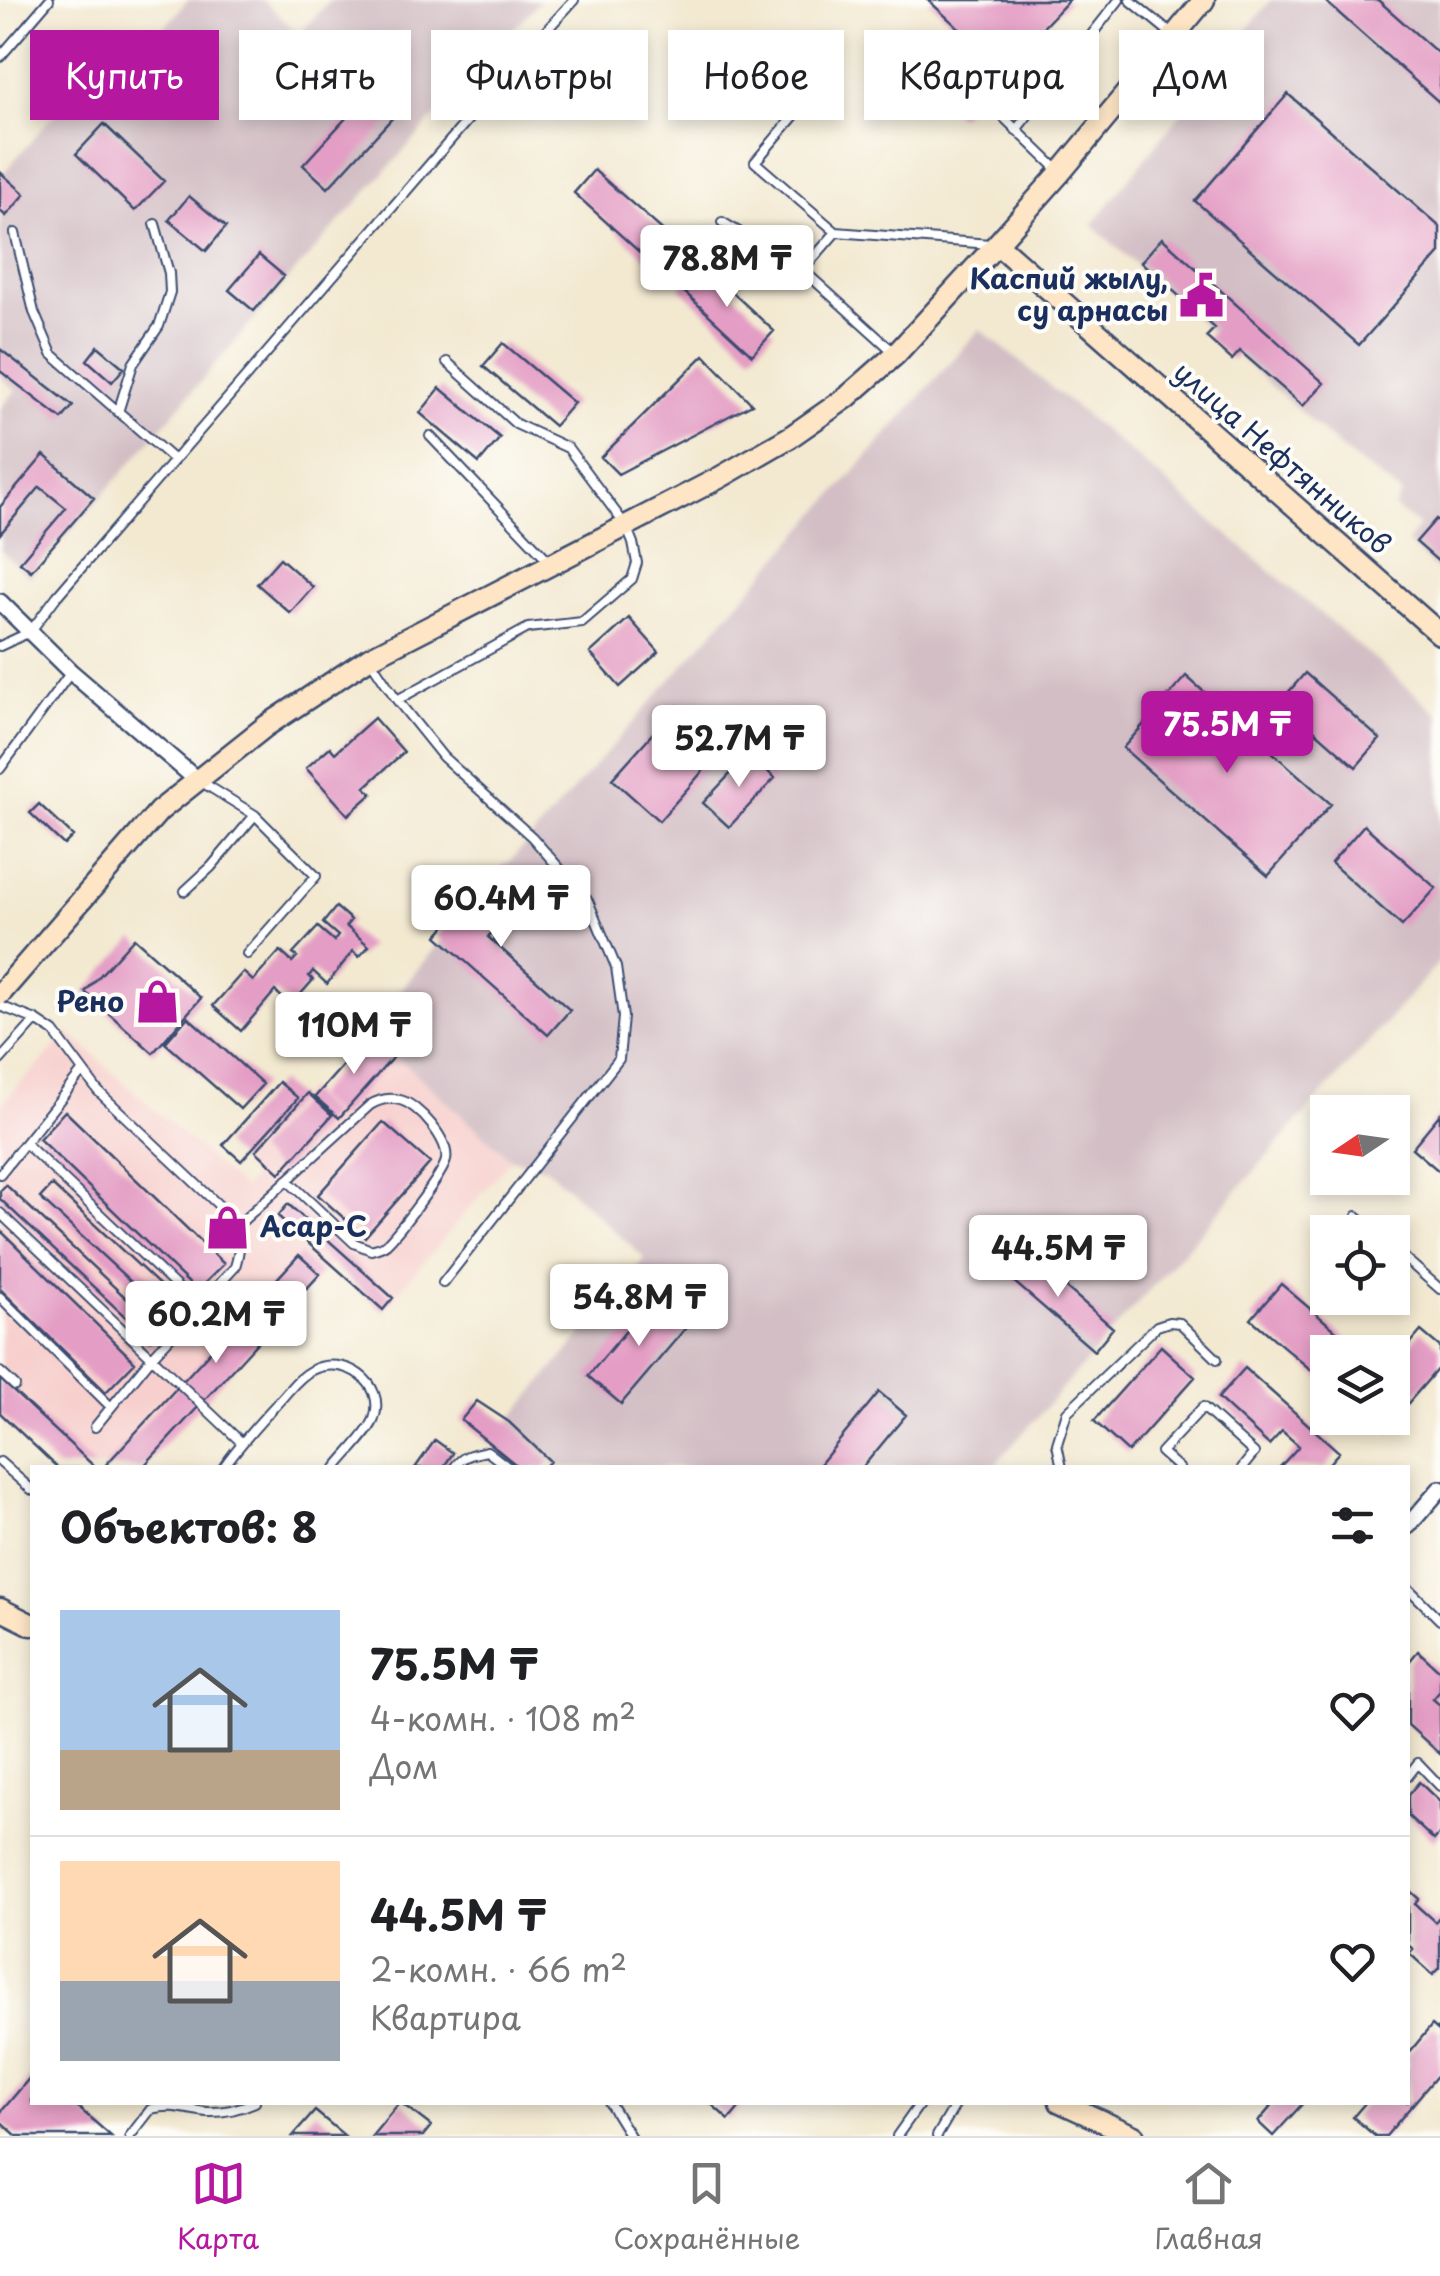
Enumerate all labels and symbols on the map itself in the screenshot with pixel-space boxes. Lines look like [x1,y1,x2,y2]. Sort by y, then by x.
pin: 78.8M ₸ [635,225,819,310]
place label: Каспий жылу, су арнасы [969,256,1168,331]
public building icon: Каспий жылу, су арнасы [1177,271,1225,319]
street label: улица Нефтянников [1165,350,1401,564]
pin: 75.5M ₸ [1135,691,1319,776]
pin: 52.7M ₸ [647,705,831,790]
pin: 60.4M ₸ [409,865,593,950]
shop icon: Рено [133,978,181,1026]
place label: Рено [56,979,124,1022]
pin: 110M ₸ [273,992,435,1077]
north arrow [1310,1095,1410,1195]
shop icon: Асар-С [203,1203,251,1251]
place label: Асар-С [259,1204,367,1247]
pin: 44.5M ₸ [966,1215,1150,1300]
pin: 54.8M ₸ [547,1264,731,1349]
pin: 60.2M ₸ [124,1281,308,1366]

